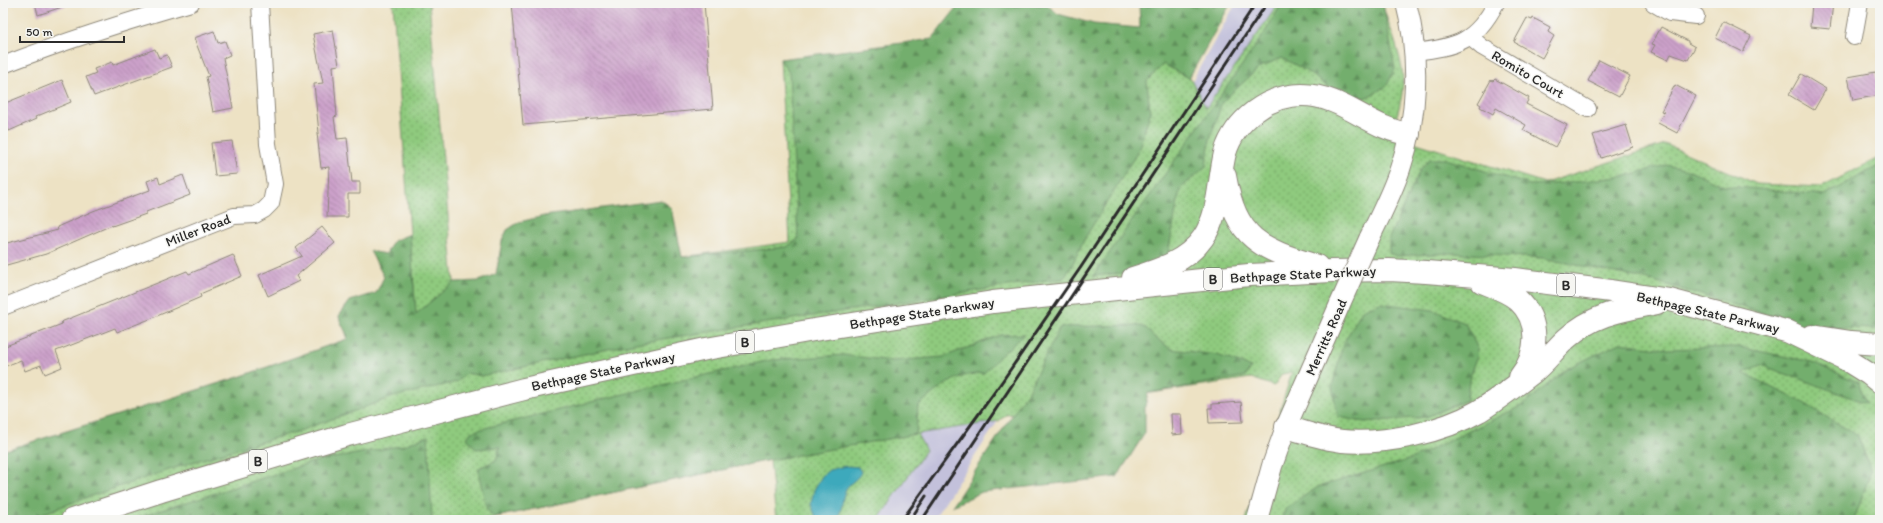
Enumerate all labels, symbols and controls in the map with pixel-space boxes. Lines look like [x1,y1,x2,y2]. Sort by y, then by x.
scale bar [20,18,124,44]
text: 50 m [26,25,52,39]
street label: Romito Court [1488,47,1567,102]
street label: Miller Road [163,210,233,251]
street label: Bethpage State Parkway [1230,262,1377,287]
road number: B [1204,268,1222,290]
road number: B [1557,274,1575,296]
street label: Bethpage State Parkway [1635,288,1781,337]
street label: Bethpage State Parkway [849,294,996,333]
street label: Merritts Road [1302,296,1351,378]
road number: B [736,331,754,353]
street label: Bethpage State Parkway [530,348,677,395]
road number: B [249,450,267,472]

